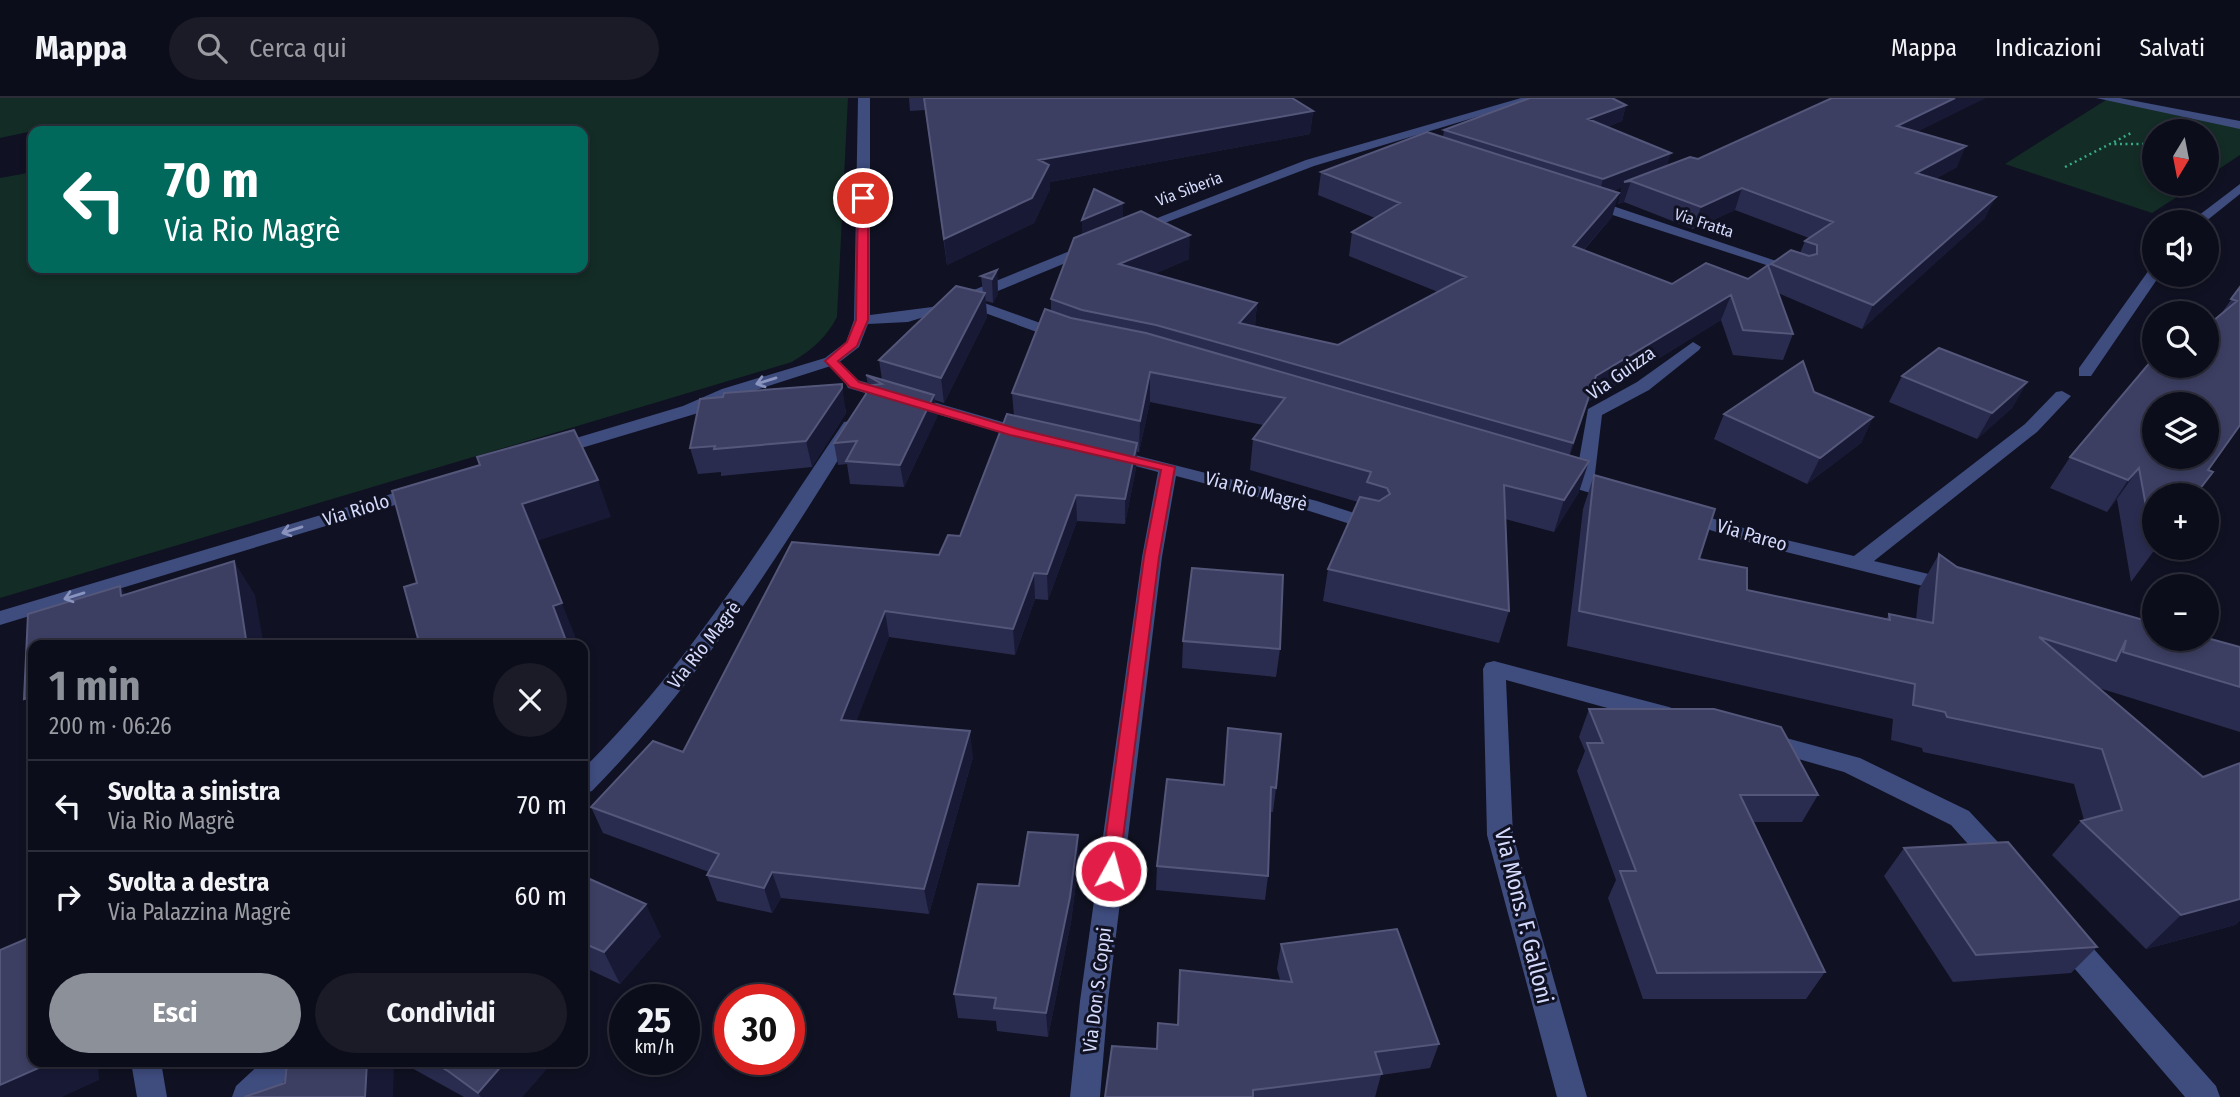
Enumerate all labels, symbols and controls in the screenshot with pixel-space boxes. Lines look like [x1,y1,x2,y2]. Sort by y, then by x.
search box [169,17,659,80]
text: Mappa [35,28,127,68]
icon: search [193,29,231,67]
text: Cerca qui [249,33,347,64]
text: Mappa [1891,34,1957,62]
text: Indicazioni [1995,34,2101,62]
text: Salvati [2139,34,2205,62]
north arrow [2142,119,2219,196]
map controls [2142,119,2219,651]
text: 70 m [164,151,259,210]
icon: left [49,154,140,245]
pin [833,168,893,228]
street label: Via Siberia [1153,168,1225,210]
icon: arrive [844,179,882,217]
street label: Via Fratta [1672,204,1736,242]
button: sound [2142,210,2219,287]
text: Via Rio Magrè [164,211,341,249]
button: search [2142,301,2219,378]
street label: Via Guizza [1582,341,1660,405]
one-way arrow [755,375,777,388]
button: layers [2142,392,2219,469]
street label: Via Rio Magrè [1202,466,1310,516]
button: + [2142,483,2219,560]
street label: Via Riolo [320,489,392,531]
street label: Via Pareo [1714,514,1790,556]
one-way arrow [281,524,303,537]
button: − [2142,574,2219,651]
one-way arrow [64,590,86,603]
street label: Via Rio Magrè [663,597,745,693]
text: 1 min [49,661,140,711]
button: close [493,663,567,737]
text: 200 m · 06:26 [49,712,172,740]
text: Svolta a sinistra [108,776,280,807]
icon: left [49,787,87,825]
text: 70 m [517,790,567,821]
text: Via Rio Magrè [108,807,235,835]
street label: Via Mons. F. Galloni [1489,825,1559,1007]
position arrow [1074,834,1148,908]
text: Svolta a destra [108,867,269,898]
icon: right [49,878,87,916]
text: 60 m [514,881,567,912]
text: Via Palazzina Magrè [108,898,291,926]
street label: Via Don S. Coppi [1078,926,1116,1054]
button: Esci [49,973,301,1053]
button: Condividi [315,973,567,1053]
speed limit sign: 30 [714,984,805,1075]
text: 25 [638,999,671,1041]
text: km/h [634,1036,675,1058]

